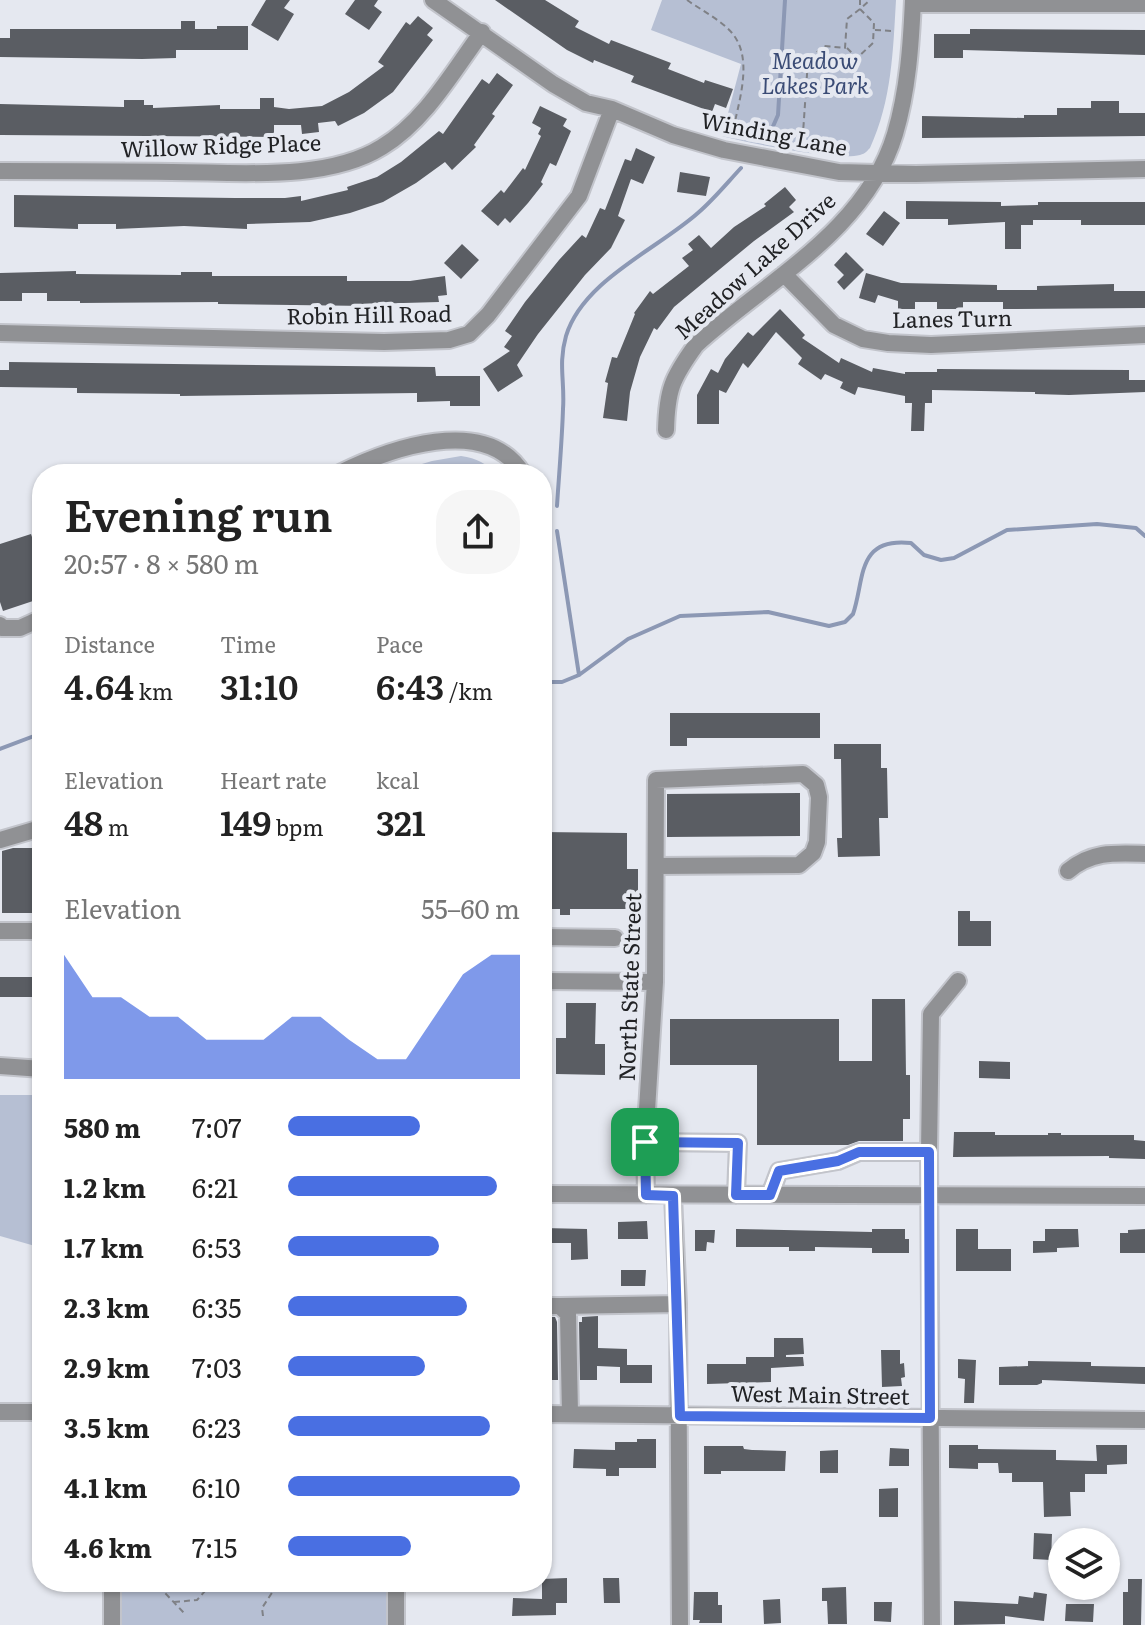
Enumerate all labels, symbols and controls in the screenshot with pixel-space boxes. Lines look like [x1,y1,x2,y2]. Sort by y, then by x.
park label: Meadow Lakes Park [761,43,869,101]
street label: Winding Lane [698,102,851,163]
street label: Willow Ridge Place [120,125,322,164]
street label: Meadow Lake Drive [666,183,842,346]
street label: Robin Hill Road [286,296,452,331]
street label: Lanes Turn [892,300,1012,335]
text: Evening run [64,480,333,546]
button: share [436,490,520,574]
text: 20:57 · 8 × 580 m [64,543,259,582]
text: Distance [64,627,155,660]
text: Time [220,627,276,660]
text: Pace [376,627,423,660]
text: 4.64 [64,660,134,710]
text: 31:10 [220,660,298,710]
text: 6:43 [376,660,444,710]
text: km [134,674,173,707]
text: /km [444,674,493,707]
text: Elevation [64,763,163,796]
text: Heart rate [220,763,327,796]
text: kcal [376,763,419,796]
text: 48 [64,796,103,846]
text: 149 [220,796,271,846]
text: 321 [376,796,426,846]
text: m [103,810,129,843]
text: bpm [271,810,324,843]
text: Elevation [64,888,182,927]
text: 55–60 m [421,888,520,927]
street label: North State Street [609,892,648,1082]
text: 580 m [64,1107,141,1146]
text: 7:07 [192,1107,242,1146]
pin [611,1108,679,1176]
icon: arrive [623,1120,667,1164]
text: 1.2 km [64,1167,146,1206]
text: 6:21 [192,1167,238,1206]
text: 1.7 km [64,1227,144,1266]
text: 6:53 [192,1227,242,1266]
text: 2.3 km [64,1287,150,1326]
text: 6:35 [192,1287,242,1326]
text: 2.9 km [64,1347,150,1386]
text: 7:03 [192,1347,242,1386]
street label: West Main Street [730,1375,910,1412]
text: 3.5 km [64,1407,150,1446]
text: 6:23 [192,1407,242,1446]
text: 4.1 km [64,1467,148,1506]
text: 6:10 [192,1467,240,1506]
text: 4.6 km [64,1527,152,1566]
text: 7:15 [192,1527,237,1566]
map controls [1048,1528,1120,1600]
button: layers [1048,1528,1120,1600]

